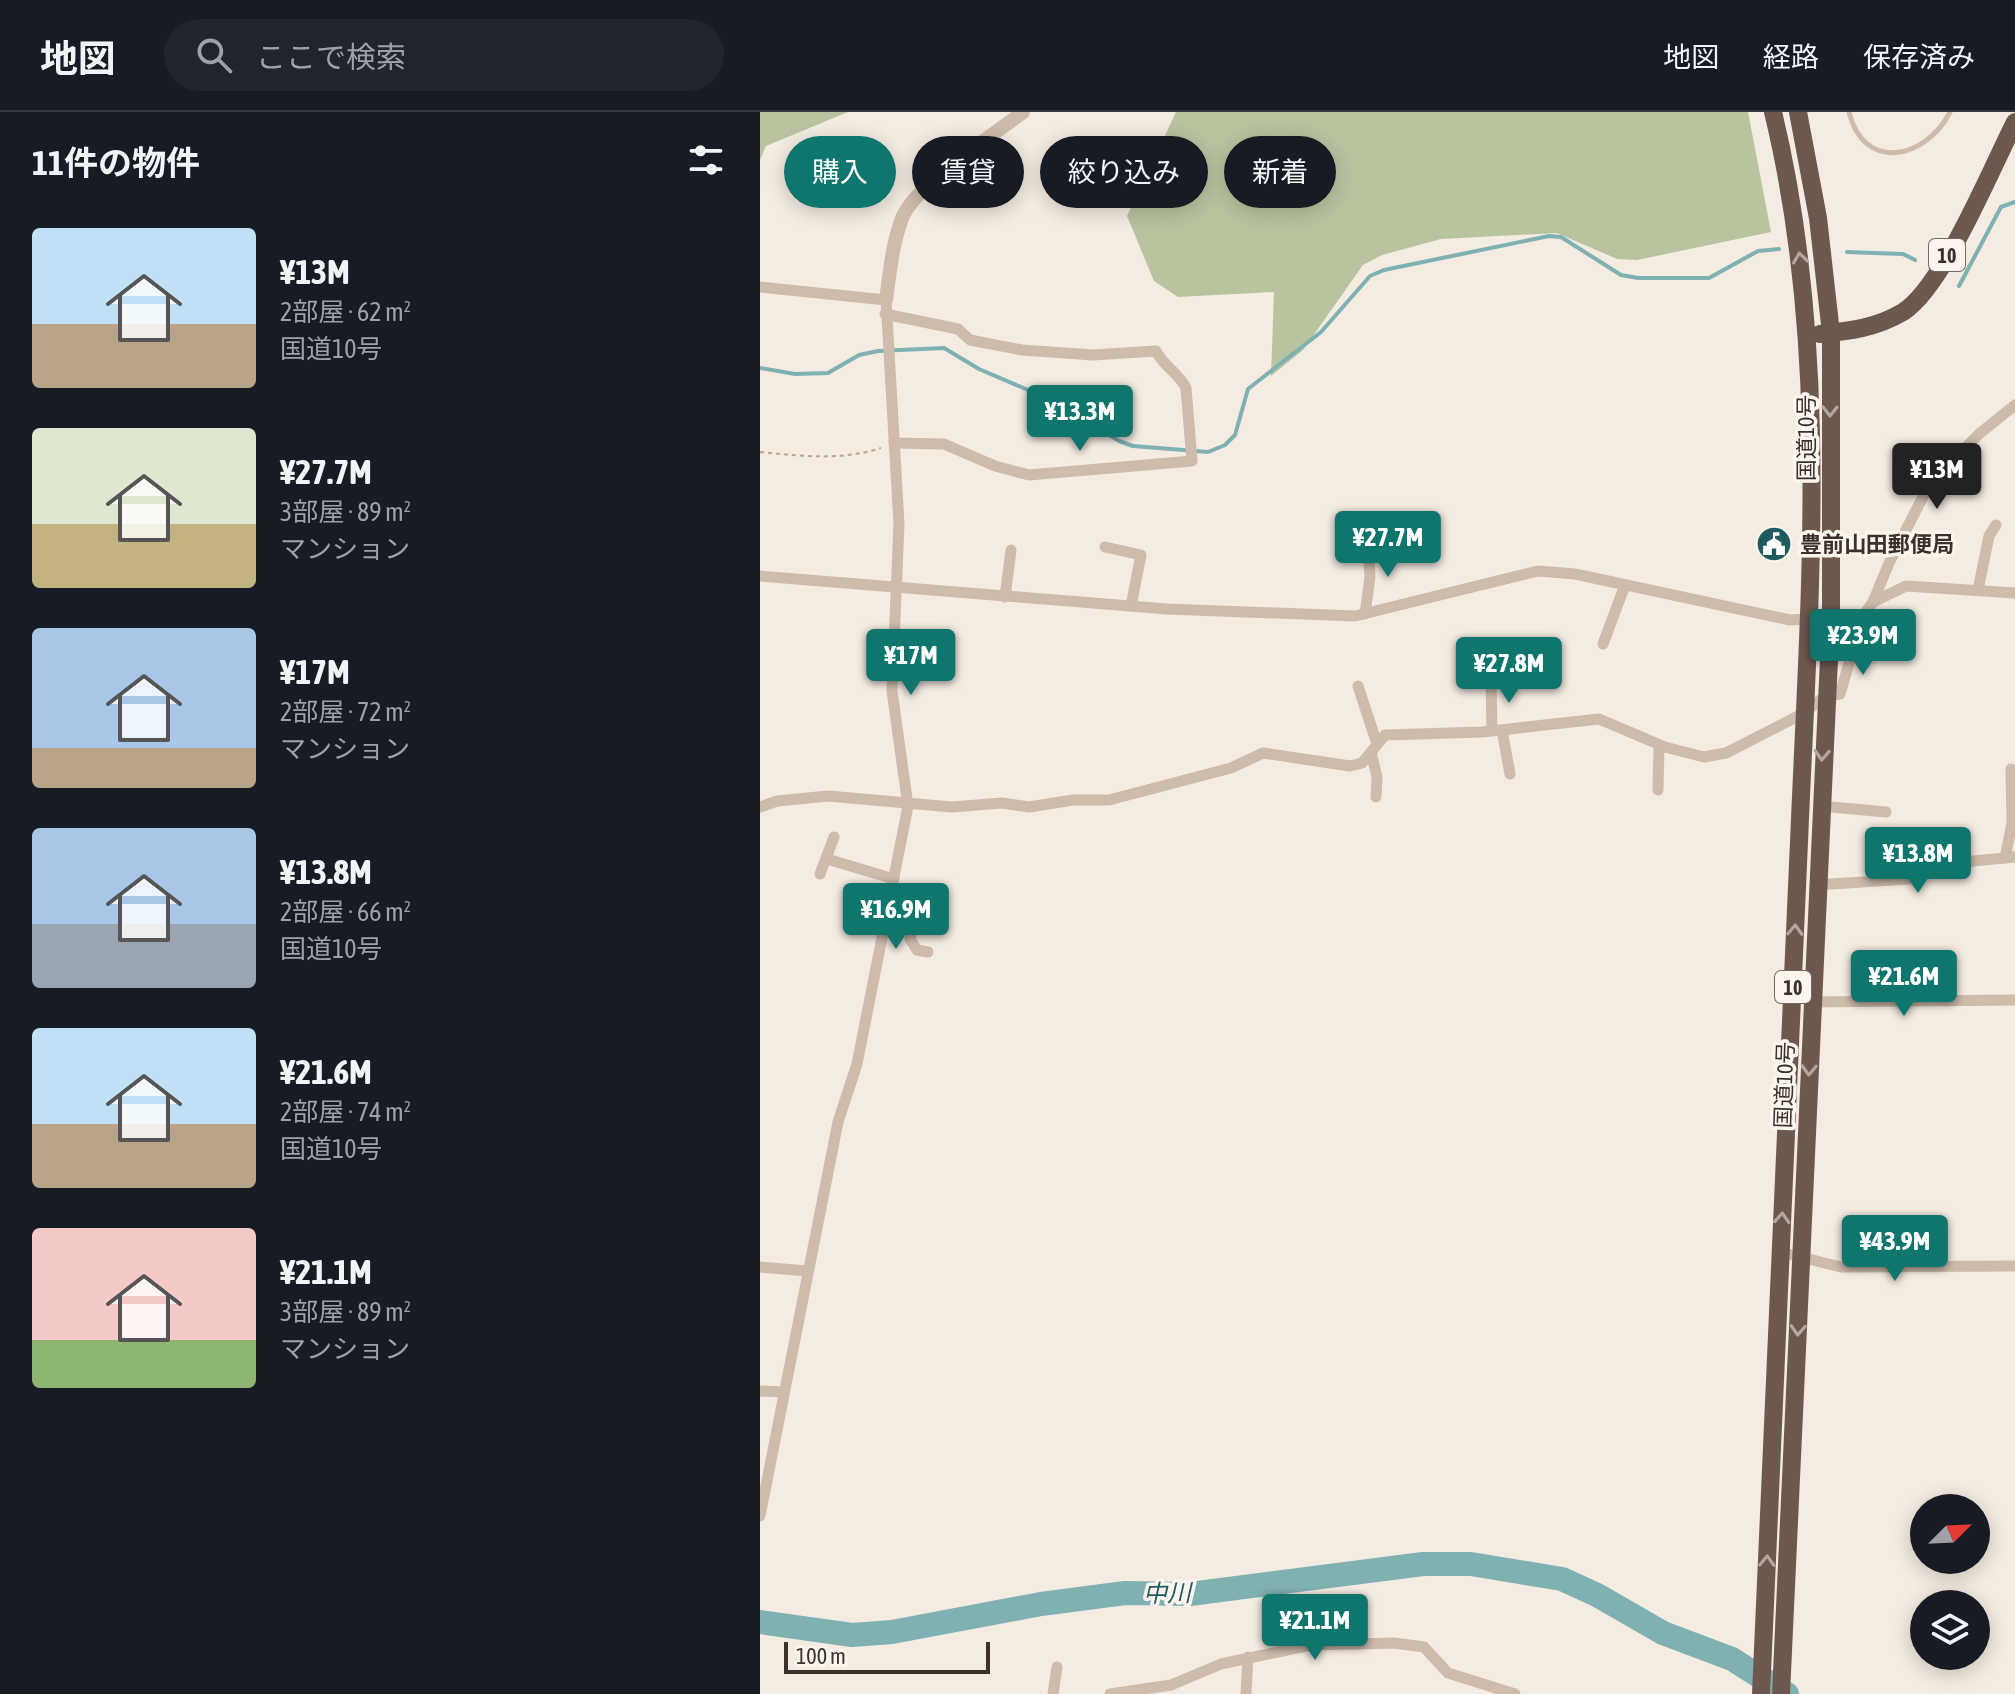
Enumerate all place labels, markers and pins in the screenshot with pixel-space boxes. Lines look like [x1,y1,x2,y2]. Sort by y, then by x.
pin: ¥13.3M [1015,385,1145,453]
pin: ¥13M [1890,443,1984,511]
pin: ¥27.7M [1323,511,1453,579]
public building icon: 豊前山田郵便局 [1755,525,1793,563]
place label: 豊前山田郵便局 [1800,531,1954,557]
pin: ¥23.9M [1798,609,1928,677]
pin: ¥17M [864,629,958,697]
pin: ¥27.8M [1444,637,1574,705]
pin: ¥13.8M [1853,827,1983,895]
pin: ¥16.9M [831,883,961,951]
pin: ¥21.6M [1839,950,1969,1018]
pin: ¥43.9M [1830,1215,1960,1283]
pin: ¥21.1M [1250,1594,1380,1662]

